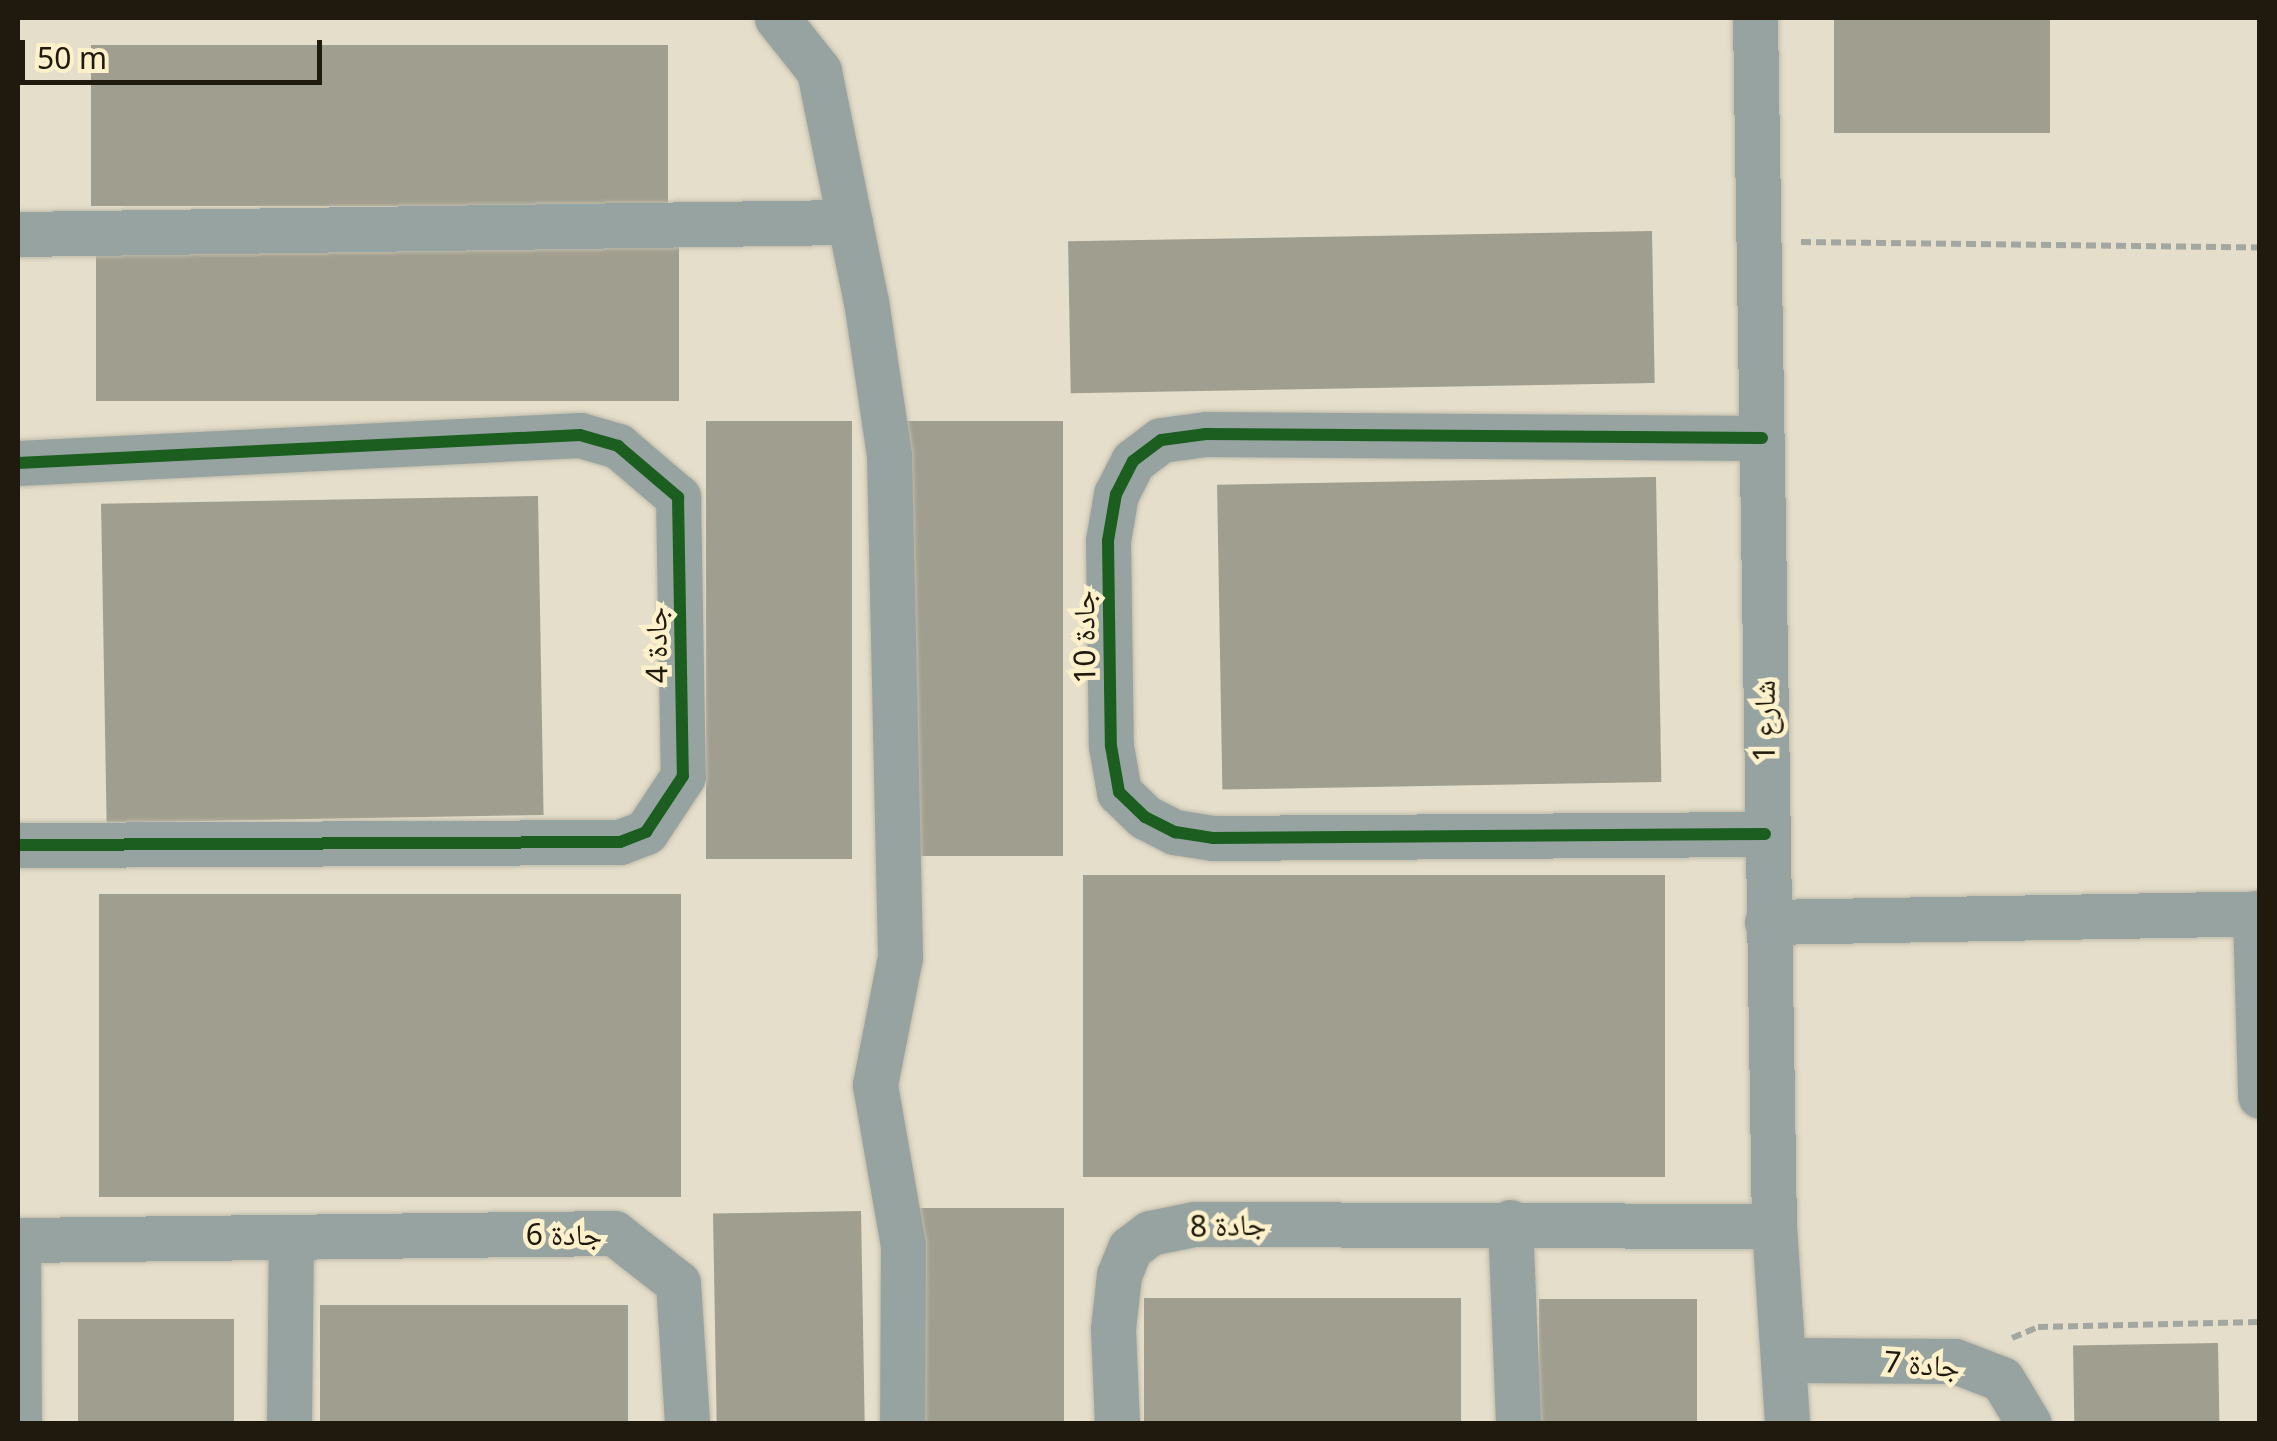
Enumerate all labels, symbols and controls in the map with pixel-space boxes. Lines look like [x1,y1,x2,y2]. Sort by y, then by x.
scale bar [25,20,328,82]
text: 50 m [37,37,107,78]
street label: جادة 10 [1065,590,1103,684]
street label: جادة 4 [637,607,675,683]
street label: شارع 1 [1746,680,1782,762]
street label: جادة 8 [1189,1206,1267,1244]
street label: جادة 6 [526,1216,602,1252]
street label: جادة 7 [1883,1343,1961,1385]

